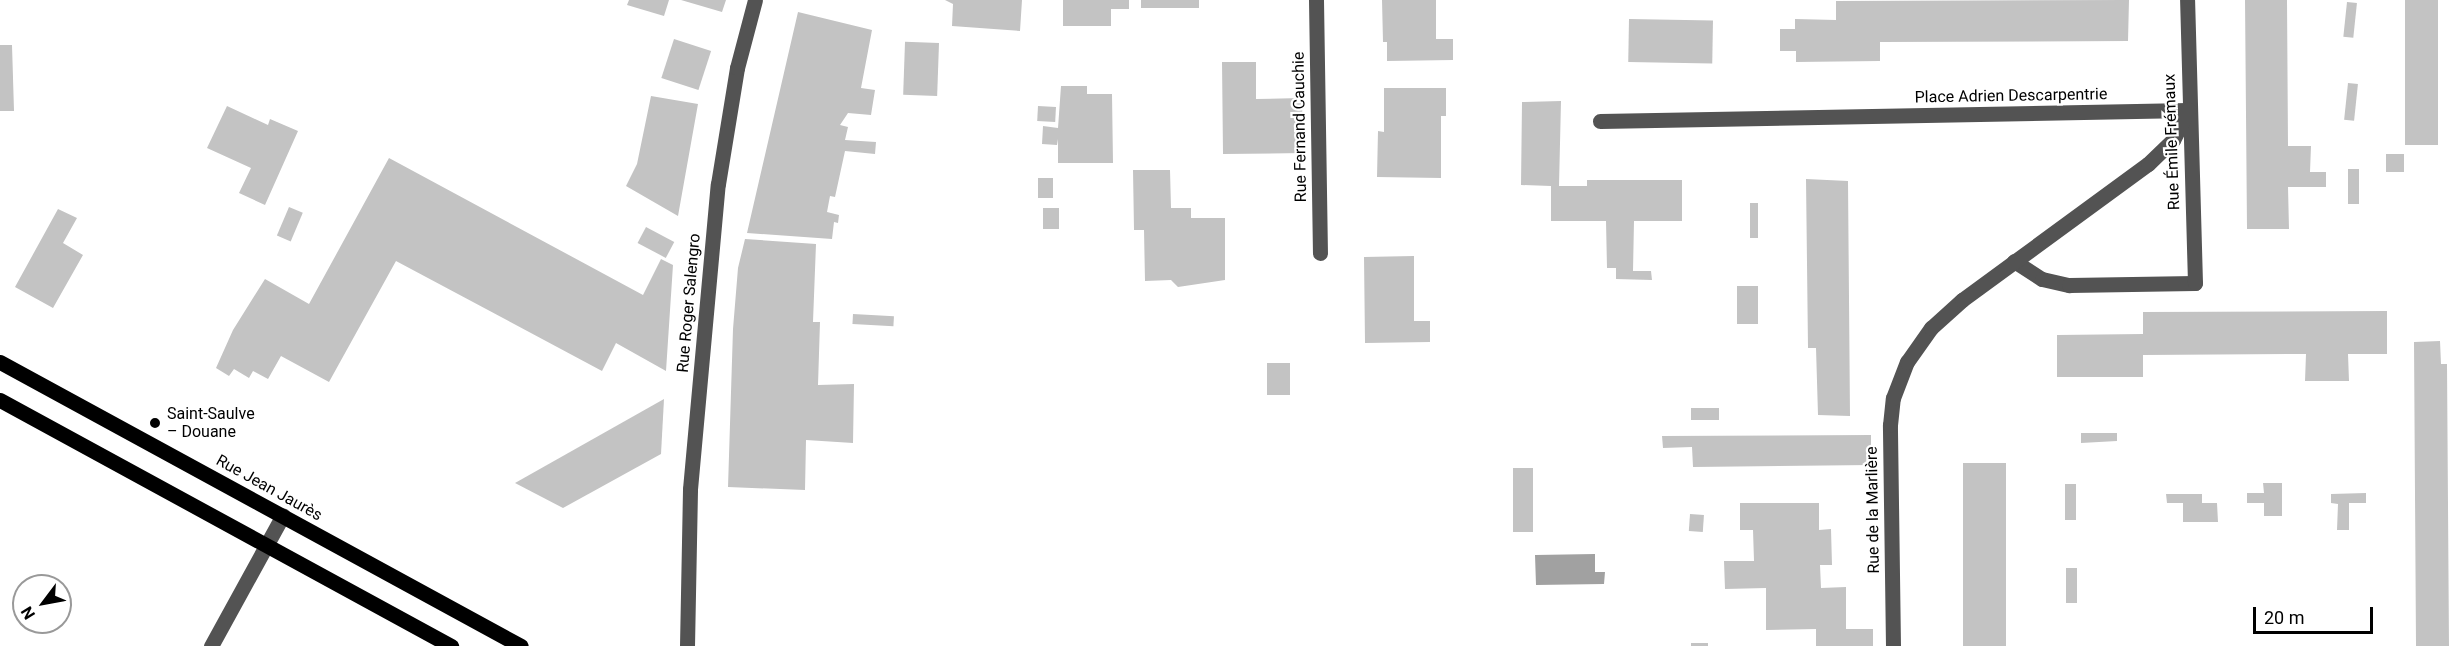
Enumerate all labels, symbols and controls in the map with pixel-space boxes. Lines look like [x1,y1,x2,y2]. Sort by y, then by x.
street label: Rue Fernand Cauchie [1289,52,1311,202]
street label: Rue Émile Frémaux [2160,74,2184,210]
street label: Place Adrien Descarpentrie [1915,85,2107,107]
street label: Rue Roger Salengro [673,233,705,373]
place label: Saint-Saulve – Douane [167,404,255,442]
marker: Saint-Saulve – Douane [148,416,162,430]
street label: Rue de la Marlière [1862,446,1884,574]
street label: Rue Jean Jaurès [213,451,325,525]
north arrow [12,574,72,634]
scale bar [2256,595,2376,633]
text: N [17,603,39,623]
text: 20 m [2264,607,2304,628]

